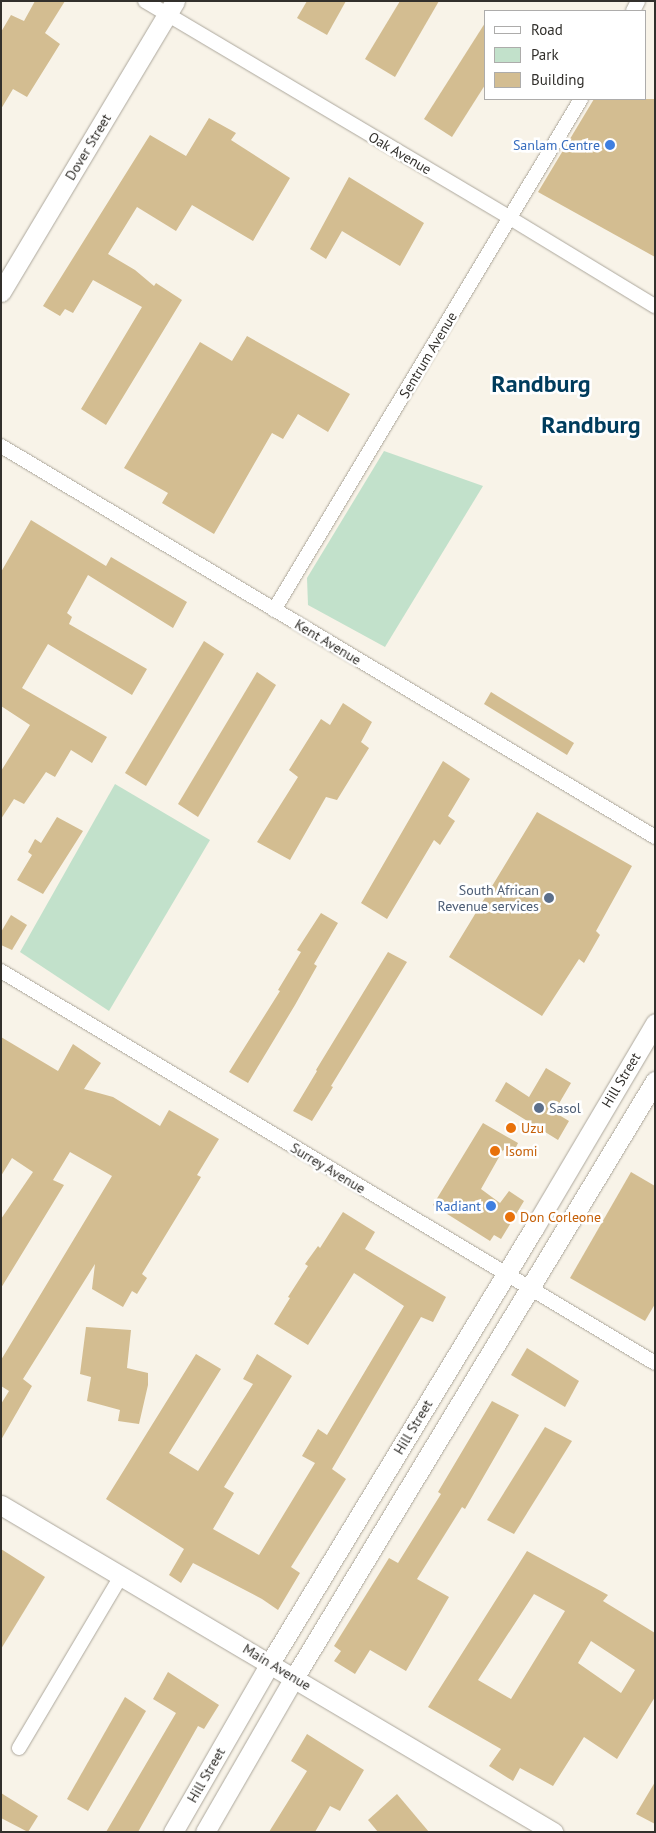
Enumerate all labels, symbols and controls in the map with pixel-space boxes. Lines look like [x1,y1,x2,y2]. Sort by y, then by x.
legend [483,10,646,100]
text: Road [531,20,563,39]
text: Park [531,45,559,64]
text: Building [531,70,585,89]
street label: Dover Street [62,111,114,183]
street label: Oak Avenue [365,128,435,178]
place label: Sanlam Centre [513,137,600,153]
marker: Sanlam Centre [604,139,616,151]
street label: Sentrum Avenue [396,309,460,401]
district label: Randburg [491,370,591,398]
district label: Randburg [541,411,641,439]
street label: Kent Avenue [292,616,364,668]
place label: South African Revenue services [438,882,539,914]
marker: South African Revenue services [543,892,555,904]
street label: Hill Street [598,1050,644,1110]
place label: Sasol [549,1100,581,1116]
marker: Sasol [533,1102,545,1114]
place label: Uzu [521,1120,544,1136]
marker: Uzu [505,1122,517,1134]
street label: Surrey Avenue [287,1139,369,1197]
place label: Isomi [505,1143,538,1159]
marker: Isomi [489,1145,501,1157]
place label: Radiant [435,1198,481,1214]
marker: Radiant [485,1200,497,1212]
place label: Don Corleone [520,1209,601,1225]
marker: Don Corleone [504,1211,516,1223]
street label: Hill Street [390,1397,436,1457]
street label: Main Avenue [240,1640,314,1694]
street label: Hill Street [184,1744,228,1806]

